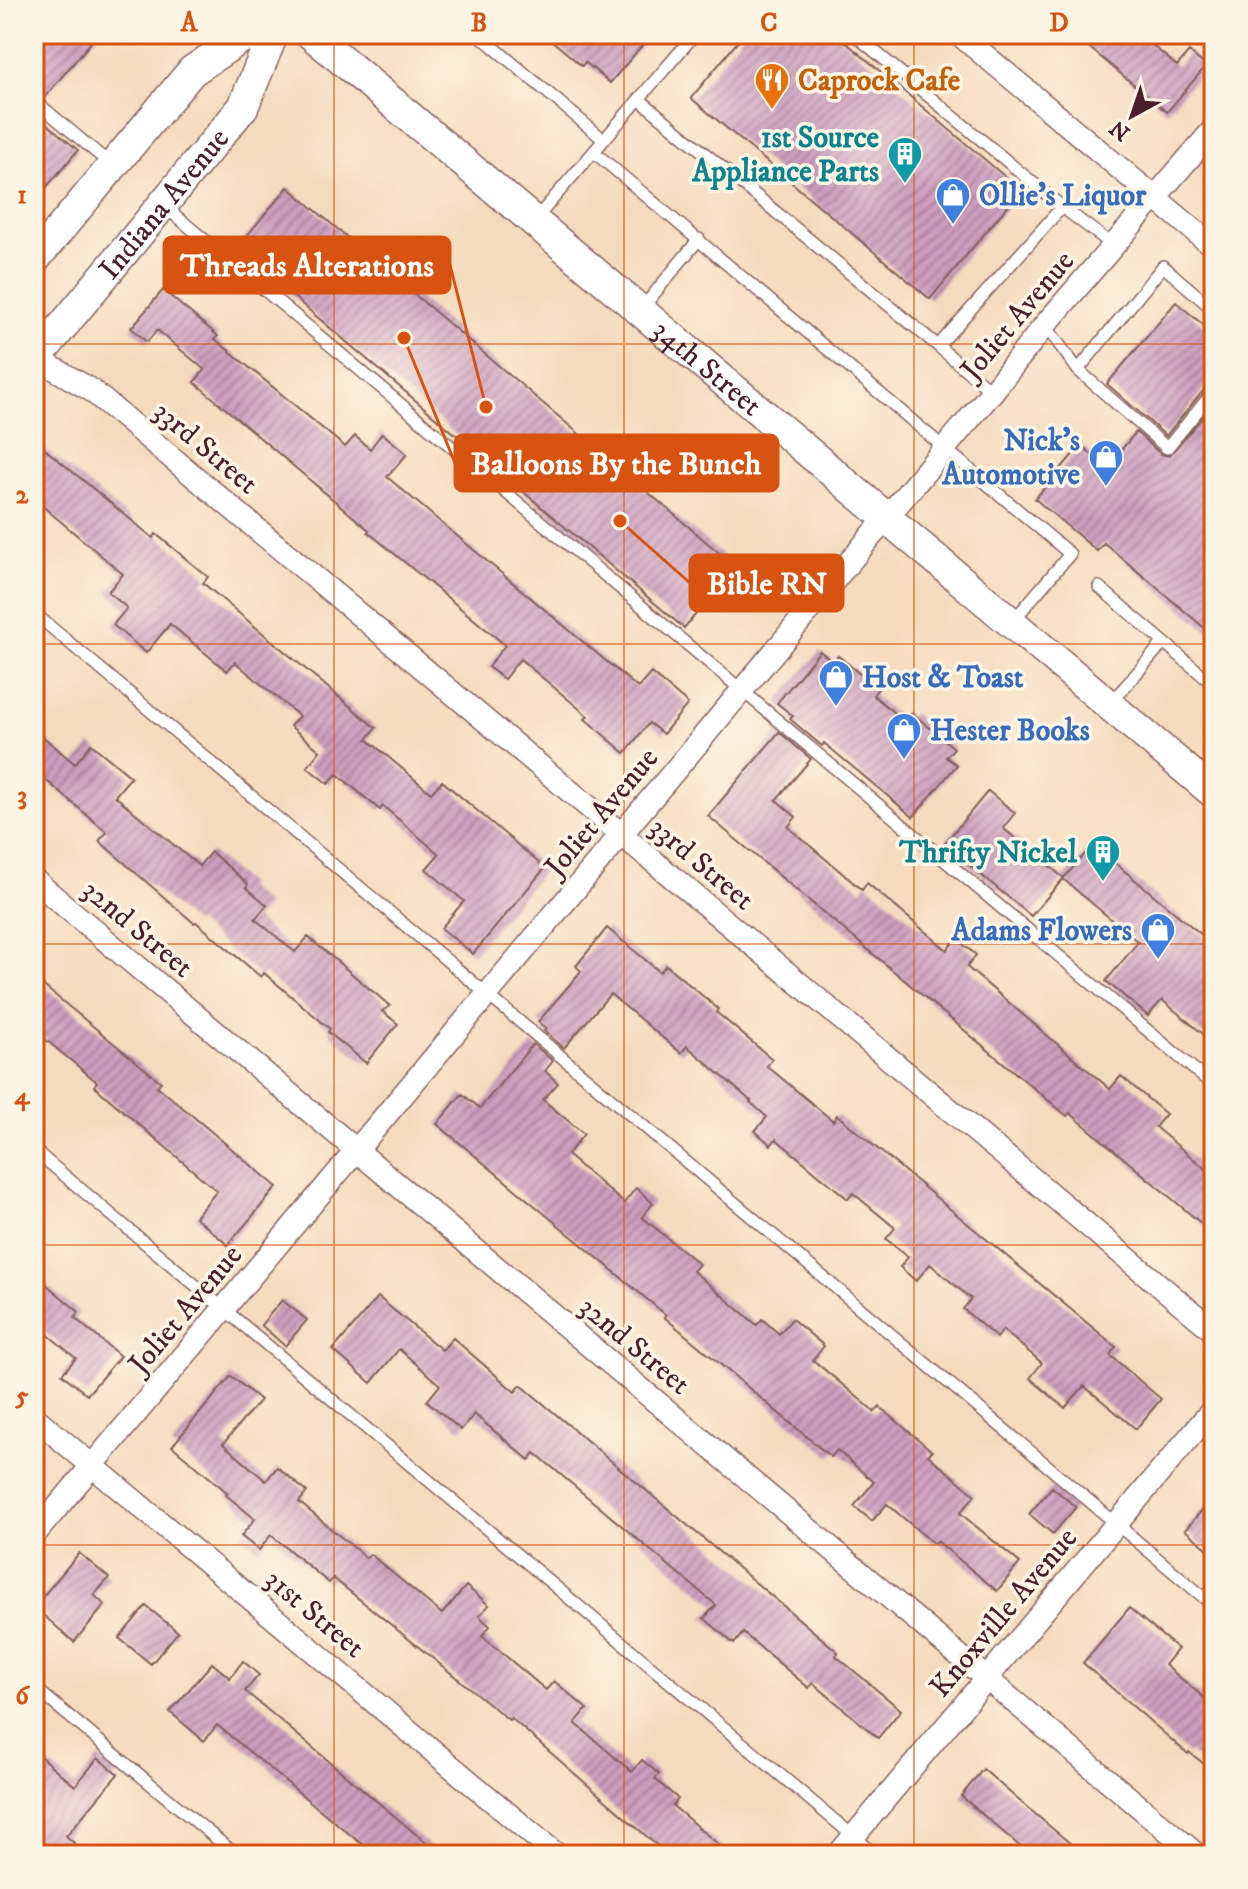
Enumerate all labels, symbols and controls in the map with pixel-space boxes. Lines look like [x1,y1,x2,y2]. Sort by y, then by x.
text: A [180,7,199,40]
text: B [471,7,487,40]
text: C [760,7,778,40]
text: D [1049,7,1069,40]
restaurant icon: Caprock Cafe [753,61,791,111]
place label: Caprock Cafe [798,63,961,100]
north arrow [1092,76,1172,156]
text: N [1105,114,1136,146]
place label: 1st Source Appliance Parts [691,120,880,191]
street label: Indiana Avenue [92,121,238,288]
building icon: 1st Source Appliance Parts [886,135,924,185]
shop icon: Ollie's Liquor [934,176,972,226]
place label: Ollie's Liquor [979,178,1147,215]
text: 1 [17,179,27,212]
callout: Threads Alterations [164,237,450,293]
street label: Joliet Avenue [951,244,1083,391]
text: Threads Alterations [179,247,434,287]
street label: 34th Street [644,312,769,425]
street label: 33rd Street [145,394,265,503]
place label: Nick's Automotive [941,423,1081,494]
callout: Balloons By the Bunch [455,435,778,491]
shop icon: Nick's Automotive [1087,438,1125,488]
text: Balloons By the Bunch [471,445,761,485]
text: 2 [16,479,30,512]
callout: Bible RN [690,555,843,611]
text: Bible RN [707,565,827,605]
shop icon: Host & Toast [817,658,855,708]
place label: Host & Toast [862,660,1024,697]
shop icon: Hester Books [885,711,923,761]
place label: Hester Books [930,713,1090,750]
street label: Joliet Avenue [535,741,667,888]
text: 3 [17,780,27,813]
street label: 33rd Street [641,810,761,919]
building icon: Thrifty Nickel [1084,833,1122,883]
place label: Thrifty Nickel [898,835,1078,872]
street label: 32nd Street [74,872,200,986]
shop icon: Adams Flowers [1139,911,1177,961]
place label: Adams Flowers [951,913,1132,950]
text: 4 [15,1080,31,1113]
street label: Joliet Avenue [119,1238,251,1385]
street label: 32nd Street [571,1289,697,1403]
text: 5 [15,1380,29,1413]
street label: Knoxville Avenue [922,1521,1086,1705]
street label: 31st Street [256,1562,372,1667]
text: 6 [15,1680,30,1713]

